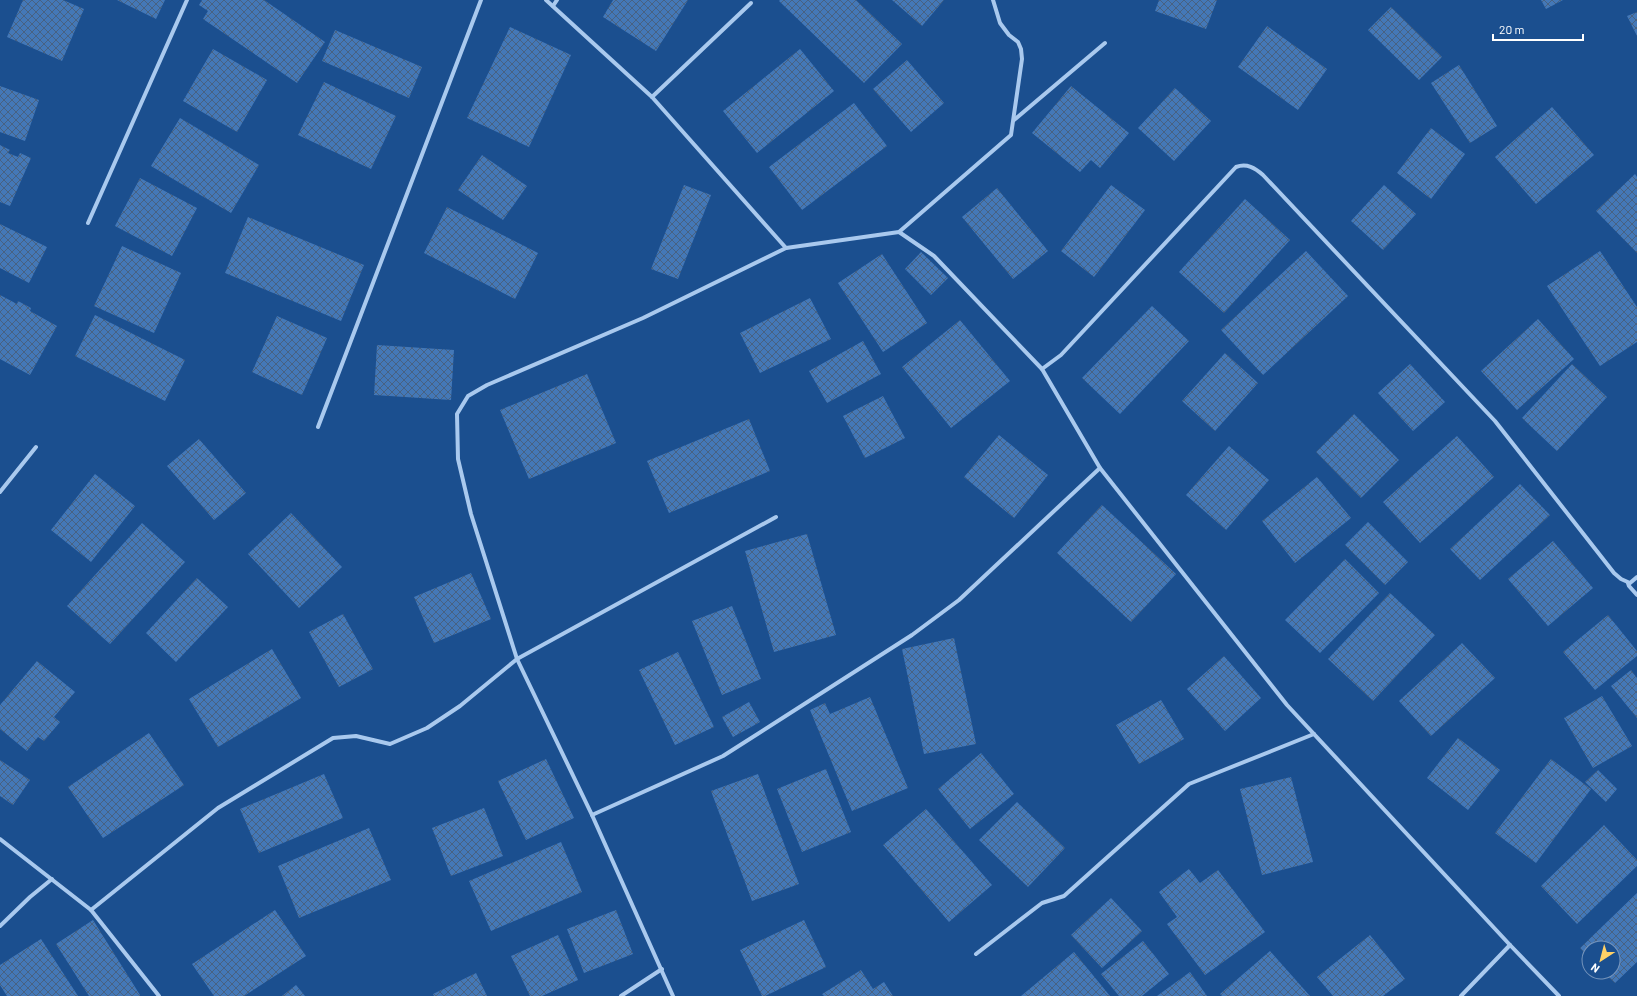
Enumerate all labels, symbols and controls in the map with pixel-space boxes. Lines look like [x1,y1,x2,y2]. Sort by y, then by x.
scale bar [1493,16,1583,42]
text: 20 m [1499,22,1525,36]
north arrow [1581,940,1621,980]
text: N [1588,961,1602,976]

